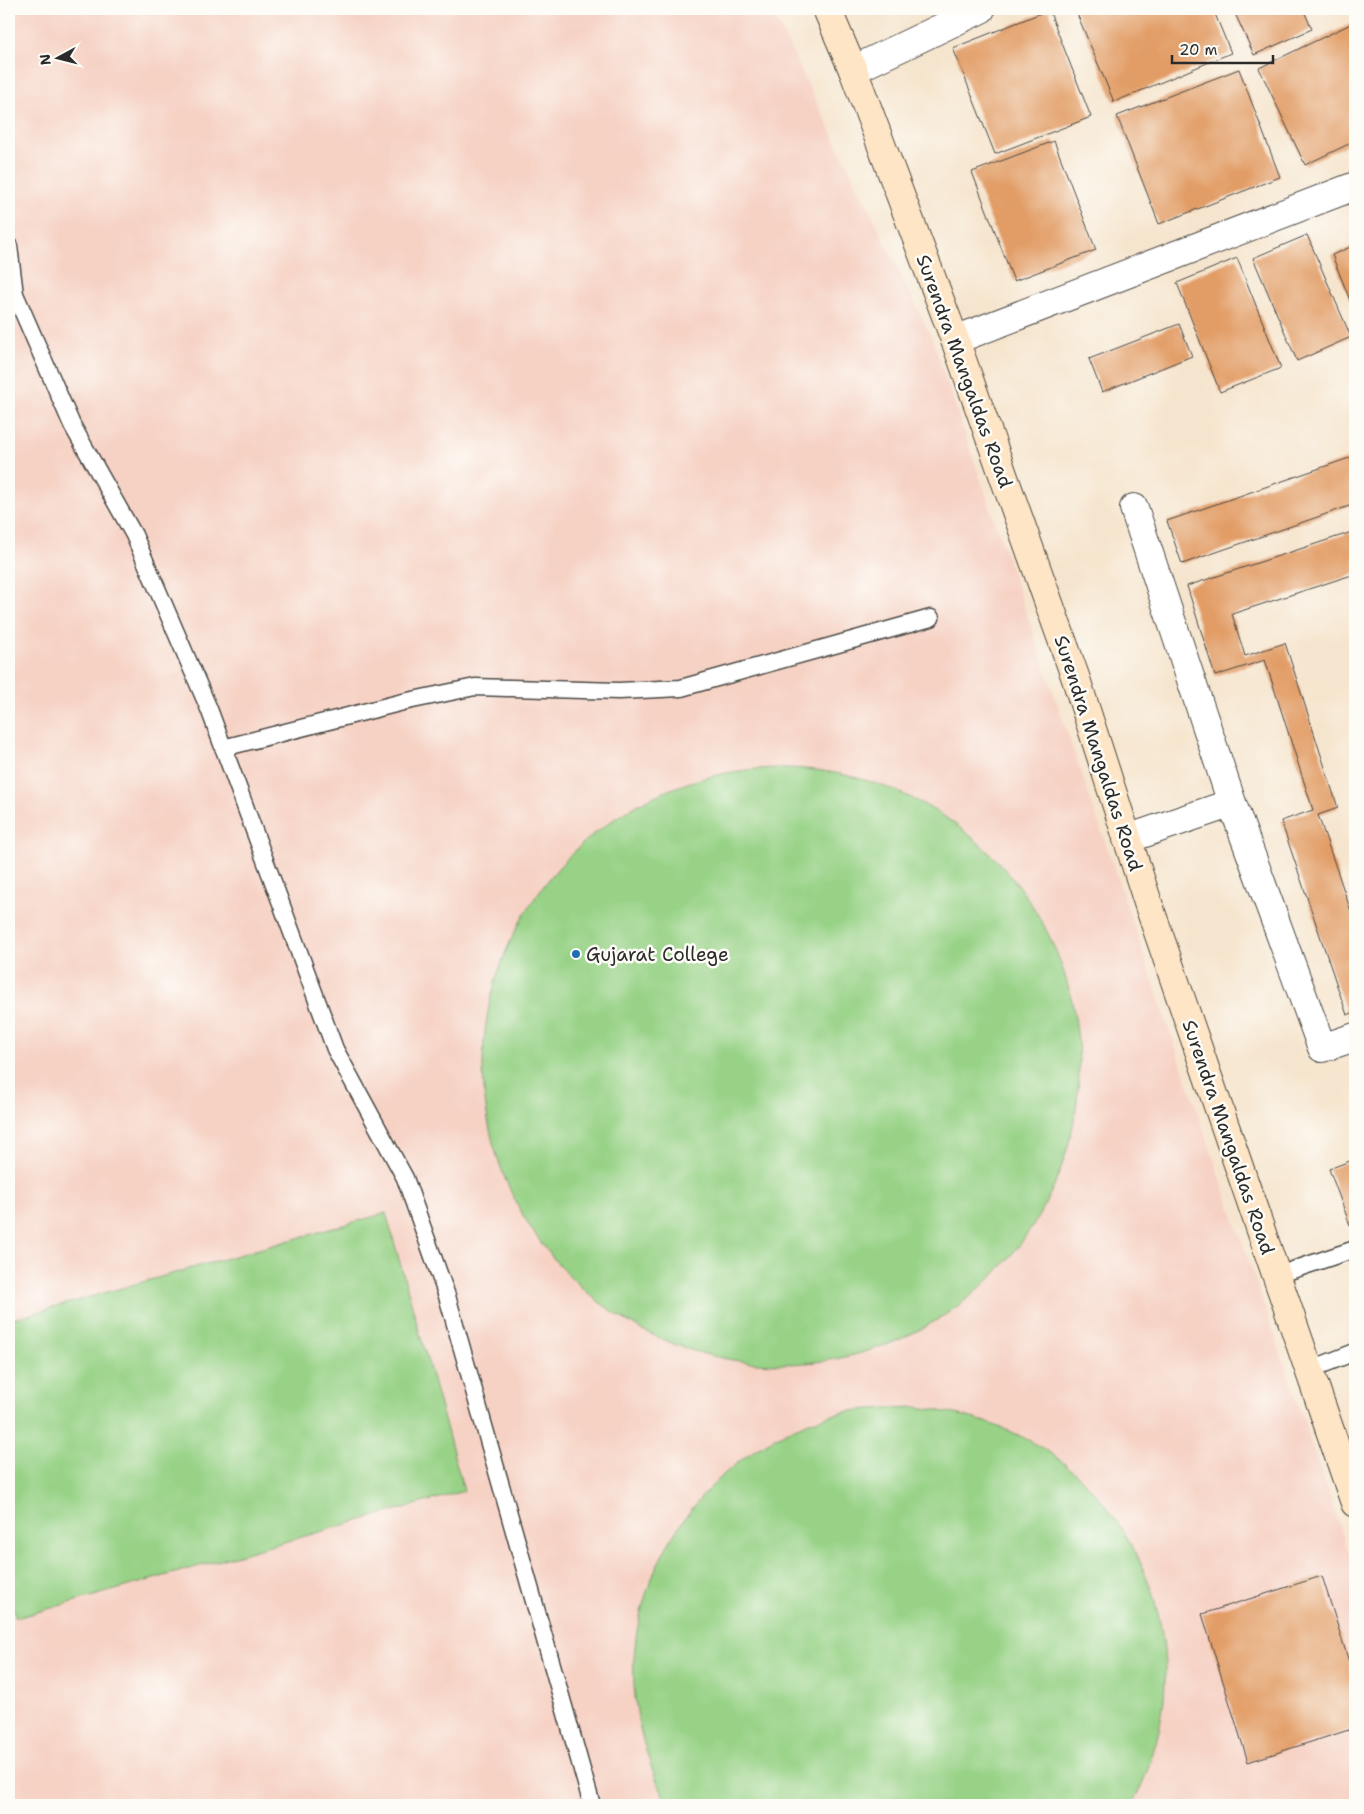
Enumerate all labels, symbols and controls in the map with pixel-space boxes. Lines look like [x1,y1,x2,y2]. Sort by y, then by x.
north arrow [32,32,82,82]
scale bar [1172,32,1273,64]
text: 20 m [1179,40,1218,60]
text: N [35,53,55,66]
street label: Surendra Mangaldas Road [911,251,1018,491]
street label: Surendra Mangaldas Road [1049,632,1149,874]
place label: Gujarat College [586,942,729,967]
marker: Gujarat College [570,948,582,960]
street label: Surendra Mangaldas Road [1177,1016,1280,1258]

